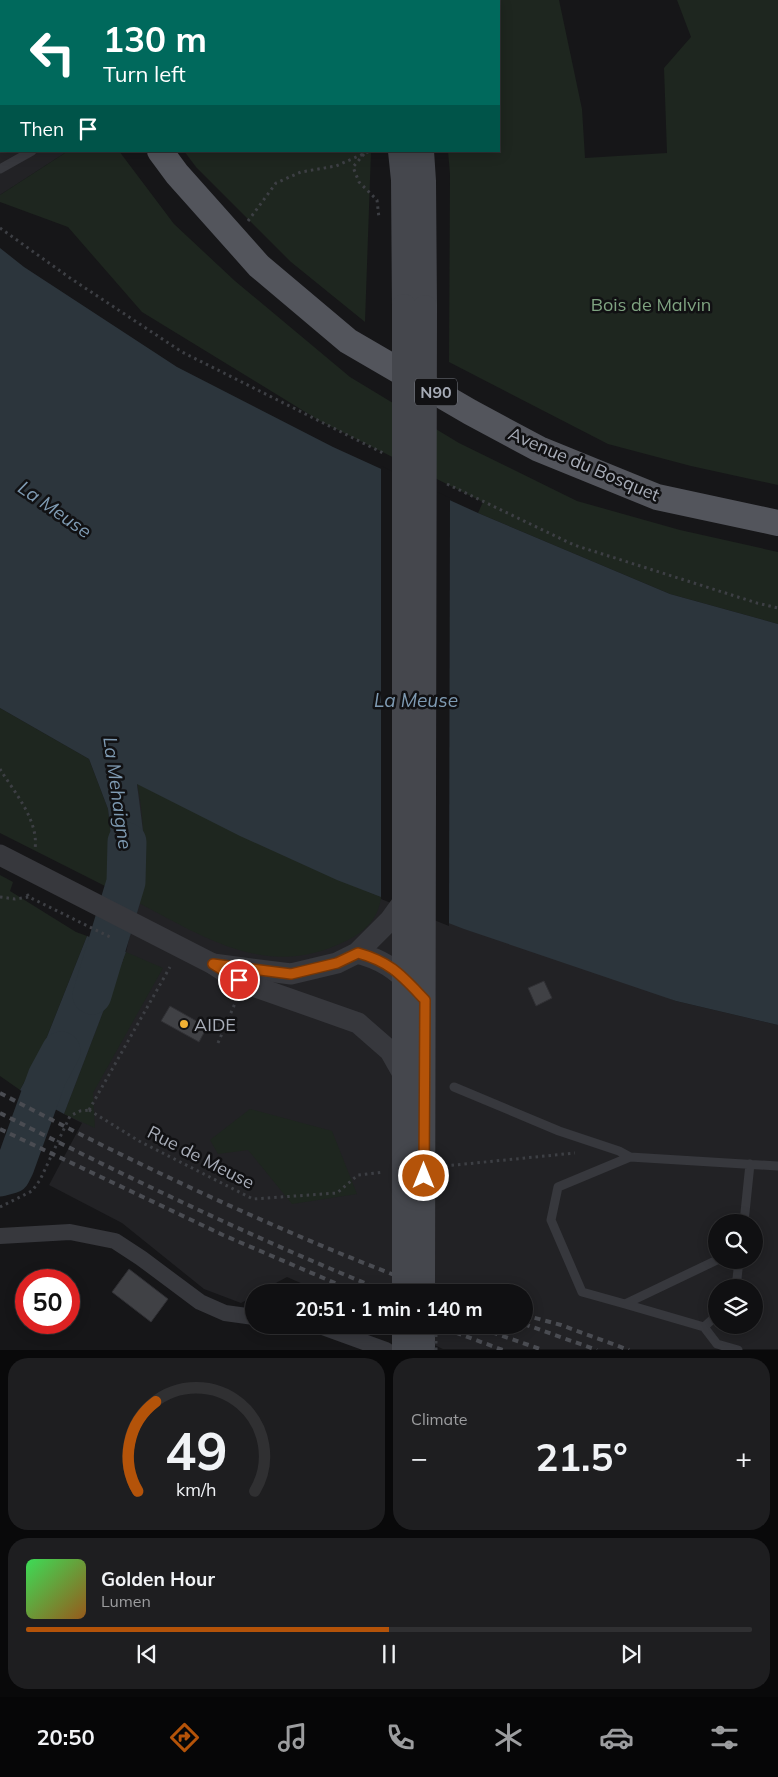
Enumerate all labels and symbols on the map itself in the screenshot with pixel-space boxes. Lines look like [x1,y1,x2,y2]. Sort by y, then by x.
park label: Bois de Malvin [591,293,711,316]
road number: N90 [415,378,457,406]
street label: Avenue du Bosquet [505,422,663,506]
water label: La Meuse [14,475,96,543]
water label: La Meuse [374,688,458,712]
water label: La Mehaigne [98,735,138,851]
pin [218,959,260,1001]
place label: AIDE [194,1013,236,1036]
marker: AIDE [178,1018,190,1030]
street label: Rue de Meuse [144,1120,258,1194]
position arrow [397,1149,449,1201]
speed limit sign: 50 [15,1269,80,1334]

